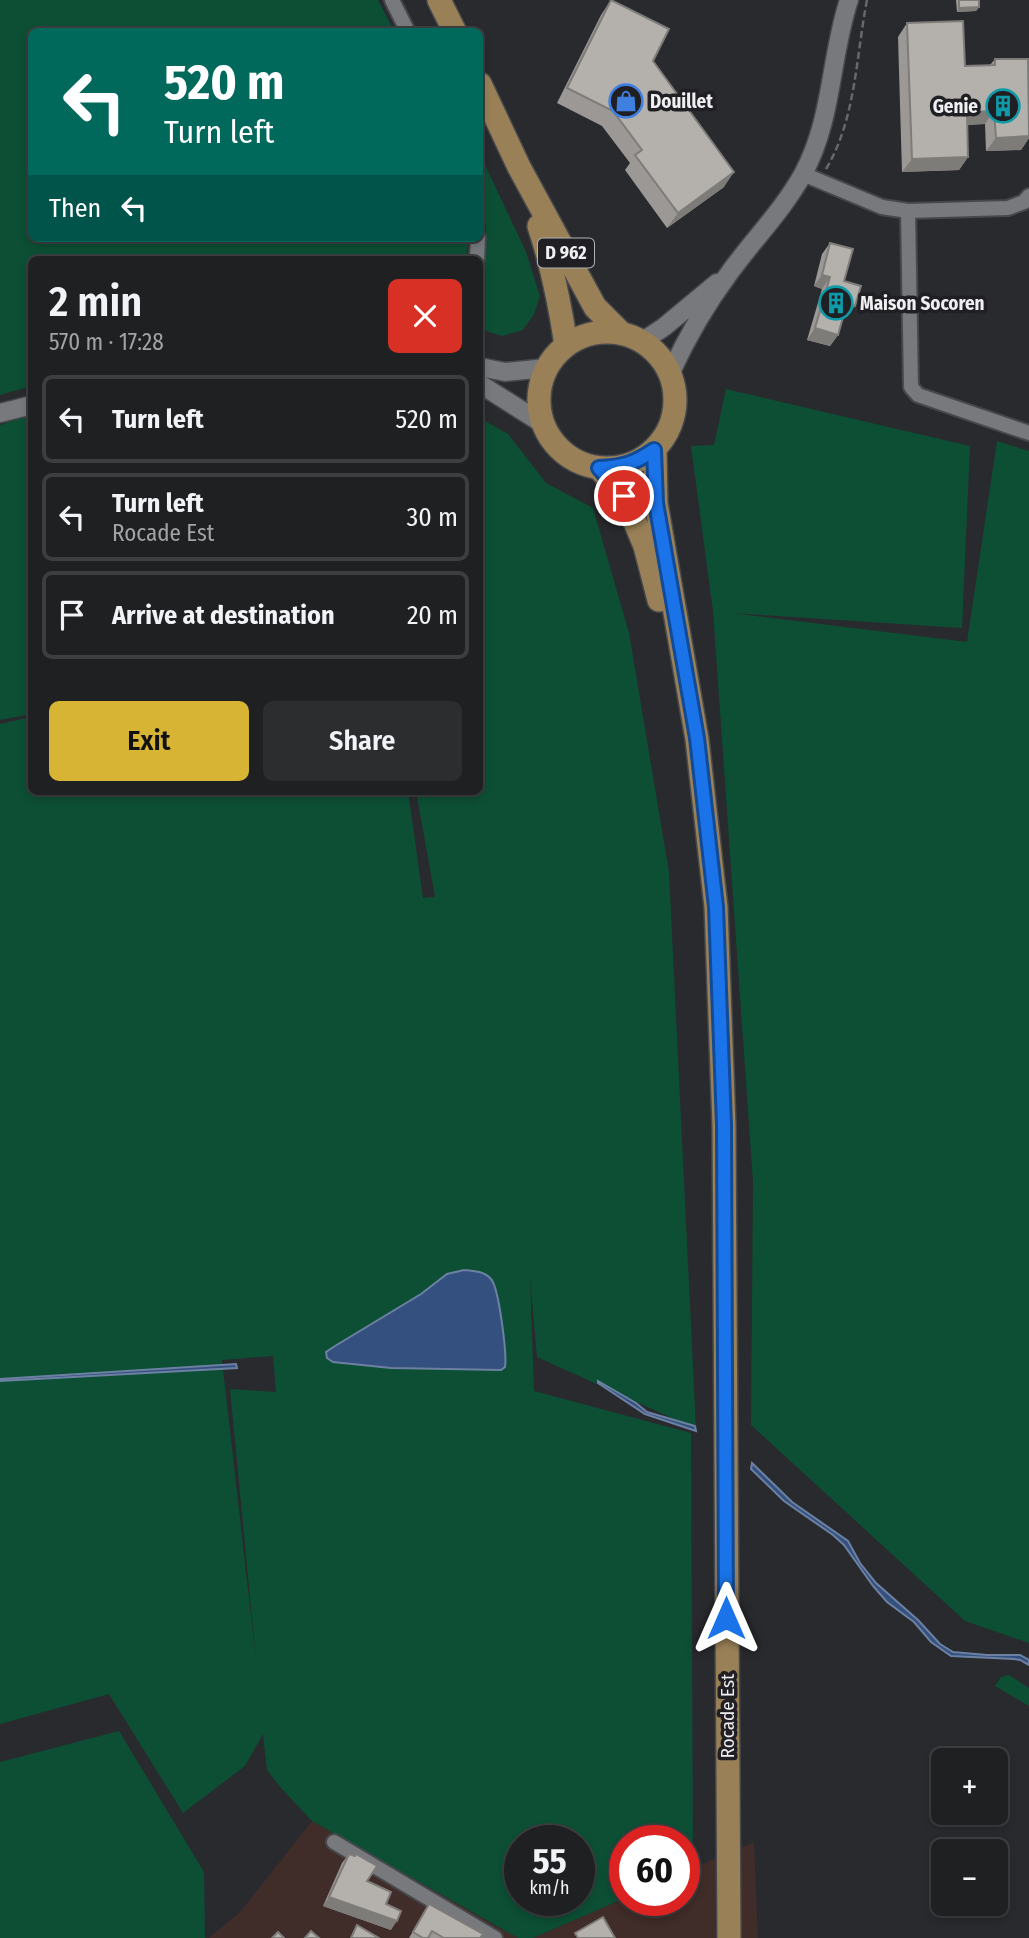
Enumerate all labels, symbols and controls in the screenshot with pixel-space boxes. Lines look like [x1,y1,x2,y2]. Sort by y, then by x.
text: 520 m [164,53,285,112]
icon: left [49,56,140,147]
shop icon: Douillet [607,82,645,120]
building icon: Genie [984,87,1022,125]
place label: Douillet [650,90,713,113]
place label: Genie [933,95,978,118]
text: Turn left [164,113,274,151]
icon: left [115,189,153,227]
text: Then [49,193,101,224]
road number: D 962 [538,239,594,268]
text: 2 min [49,277,142,327]
button: close [388,279,462,353]
building icon: Maison Socoren [817,284,855,322]
place label: Maison Socoren [860,292,985,315]
text: 570 m · 17:28 [49,328,164,356]
icon: left [53,400,91,438]
text: Turn left [112,404,204,435]
text: 520 m [395,404,458,435]
pin [594,466,654,526]
icon: arrive [605,477,643,515]
text: Turn left [112,488,204,519]
icon: left [53,498,91,536]
text: 30 m [407,502,458,533]
text: Rocade Est [112,519,214,547]
icon: arrive [53,596,91,634]
text: Arrive at destination [112,600,335,631]
text: 20 m [407,600,458,631]
button: Exit [49,701,249,781]
button: Share [263,701,462,781]
position arrow [689,1581,763,1655]
street label: Rocade Est [716,1673,739,1758]
map controls [931,1748,1008,1916]
button: + [931,1748,1008,1825]
speed limit sign: 60 [609,1825,700,1916]
button: − [931,1839,1008,1916]
text: 55 [532,1840,567,1882]
text: km/h [529,1877,570,1899]

